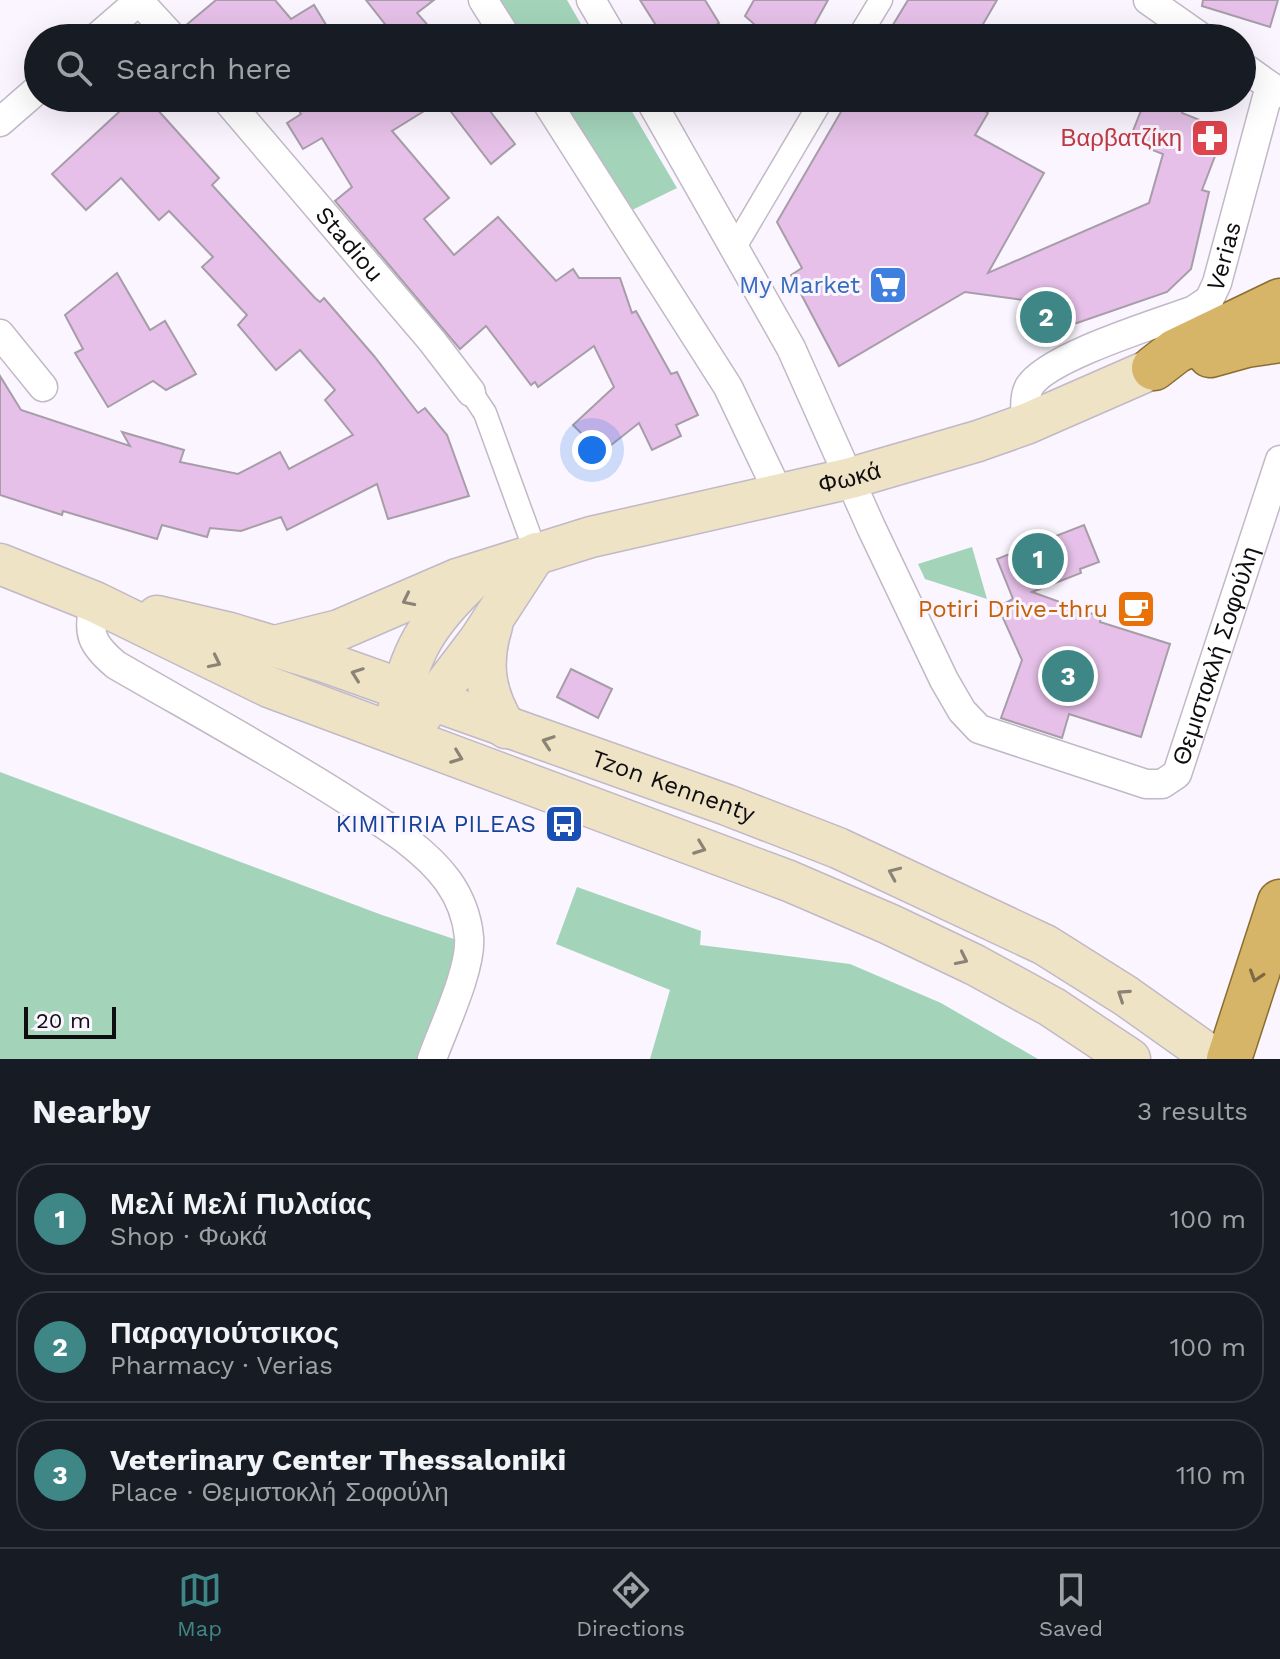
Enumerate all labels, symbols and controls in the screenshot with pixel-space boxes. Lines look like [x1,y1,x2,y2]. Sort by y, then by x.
search box [24,24,1256,112]
icon: search [52,46,96,90]
text: Search here [116,51,292,86]
pharmacy icon: Βαρβατζίκη [1189,117,1231,159]
place label: Βαρβατζίκη [1060,124,1182,152]
street label: Stadiou [310,201,389,287]
street label: Verias [1201,218,1247,296]
supermarket icon: My Market [867,264,909,306]
place label: My Market [739,271,860,299]
pin: 2 [1020,287,1072,347]
your location [572,430,612,470]
street label: Φωκά [815,456,884,499]
pin: 1 [1012,529,1064,589]
street label: Θεμιστοκλή Σοφούλη [1167,543,1265,769]
cafe icon: Potiri Drive-thru [1115,588,1157,630]
one-way arrow [402,590,417,606]
place label: Potiri Drive-thru [918,595,1108,623]
pin: 3 [1042,646,1094,706]
one-way arrow [206,652,221,668]
one-way arrow [351,668,365,684]
one-way arrow [542,736,556,752]
street label: Tzon Kennenty [588,744,760,829]
one-way arrow [449,747,463,764]
bus stop icon: KIMITIRIA PILEAS [543,803,585,845]
place label: KIMITIRIA PILEAS [335,810,536,838]
one-way arrow [692,838,706,855]
one-way arrow [888,867,902,883]
one-way arrow [954,949,968,965]
one-way arrow [1249,968,1265,982]
one-way arrow [1118,990,1132,1005]
scale bar [24,1003,116,1039]
text: 20 m [36,1008,91,1033]
text: Nearby [32,1091,151,1131]
text: 3 results [1137,1096,1248,1126]
text: Μελί Μελί Πυλαίας [110,1186,372,1221]
text: 1 [54,1204,66,1234]
text: 100 m [1170,1204,1246,1234]
text: Shop · Φωκά [110,1221,267,1251]
text: Παραγιούτσικος [110,1315,339,1350]
text: 2 [52,1332,68,1362]
text: 100 m [1170,1332,1246,1362]
text: Pharmacy · Verias [110,1350,333,1380]
text: Veterinary Center Thessaloniki [110,1442,566,1477]
text: 3 [52,1460,68,1490]
text: 110 m [1176,1460,1246,1490]
text: Place · Θεμιστοκλή Σοφούλη [110,1477,449,1507]
tab: Map [177,1568,222,1641]
tab: Directions [576,1568,685,1641]
tab: Saved [1039,1568,1103,1641]

